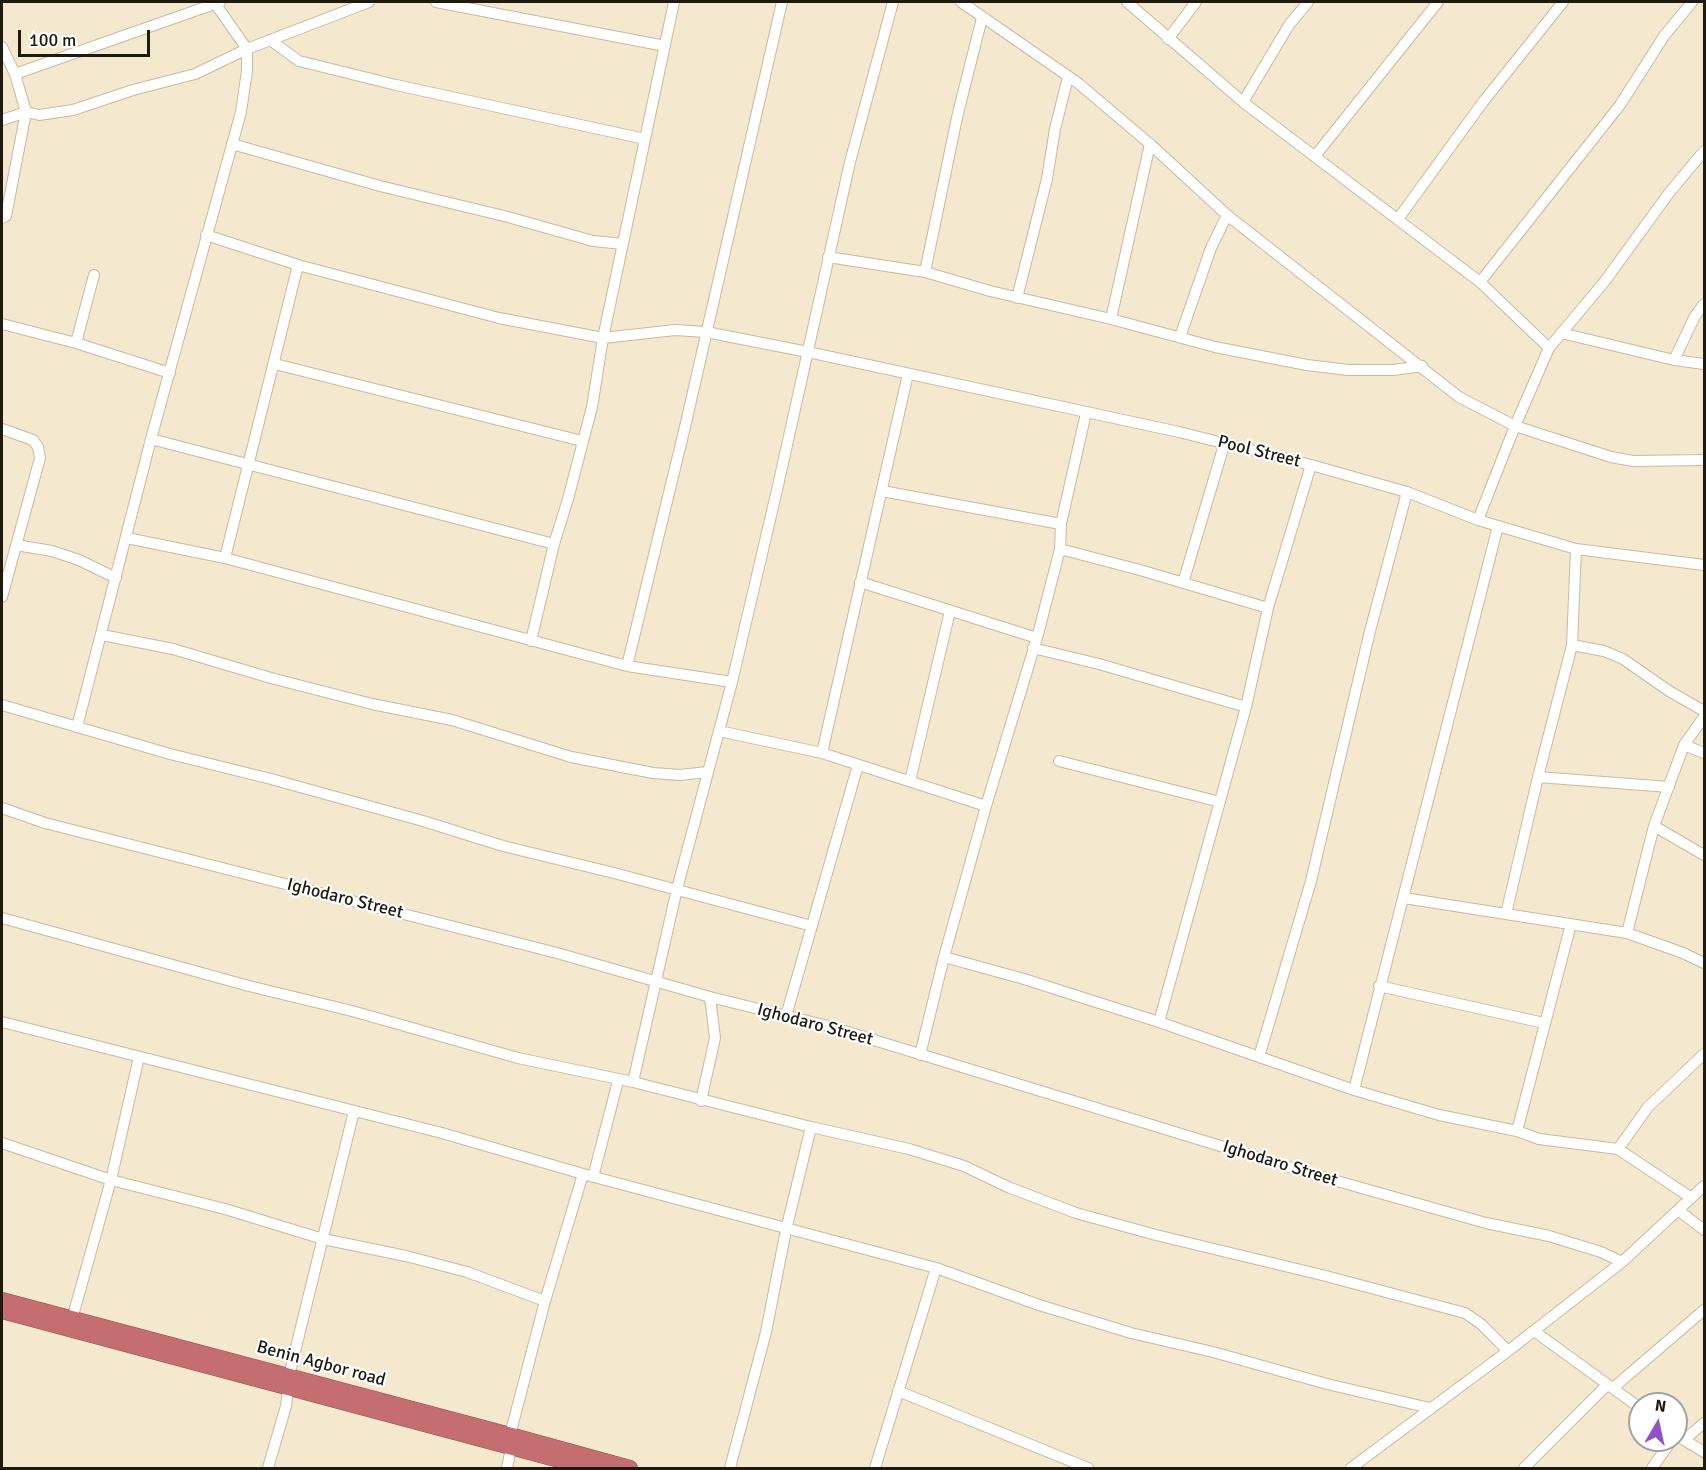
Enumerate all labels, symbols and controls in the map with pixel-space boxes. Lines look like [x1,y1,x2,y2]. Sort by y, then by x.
scale bar [21,18,153,56]
text: 100 m [29,29,76,51]
street label: Pool Street [1215,431,1303,473]
street label: Ighodaro Street [285,874,405,924]
street label: Ighodaro Street [755,999,875,1051]
street label: Ighodaro Street [1220,1136,1340,1192]
street label: Benin Agbor road [254,1336,388,1392]
north arrow [1628,1392,1688,1452]
text: N [1653,1395,1668,1417]

